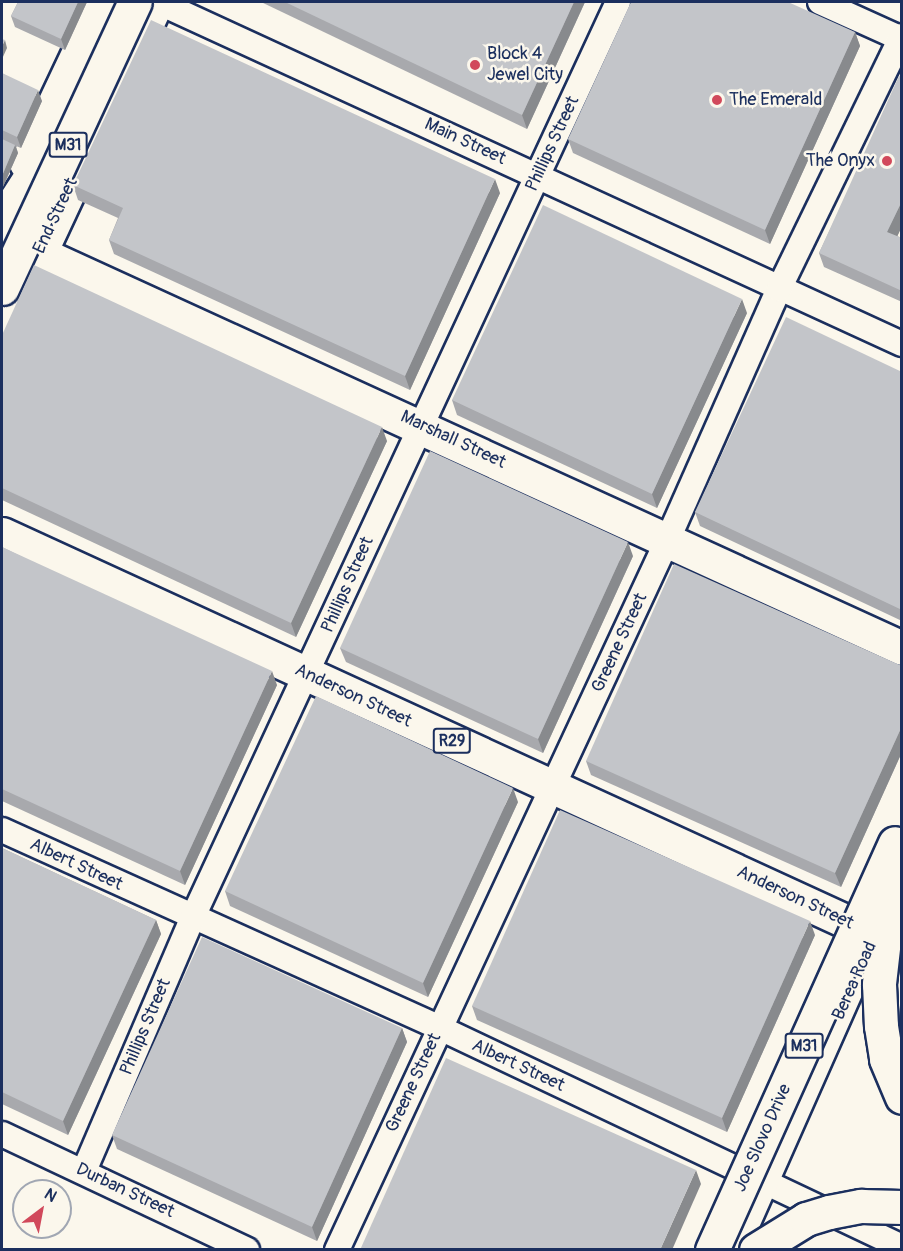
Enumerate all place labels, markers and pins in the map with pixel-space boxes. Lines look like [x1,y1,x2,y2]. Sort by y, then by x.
place label: Block 4 Jewel City [487,44,563,86]
marker: Block 4 Jewel City [468,58,482,72]
place label: The Emerald [729,89,822,111]
marker: The Emerald [710,93,724,107]
place label: The Onyx [806,150,875,172]
marker: The Onyx [880,154,894,168]

